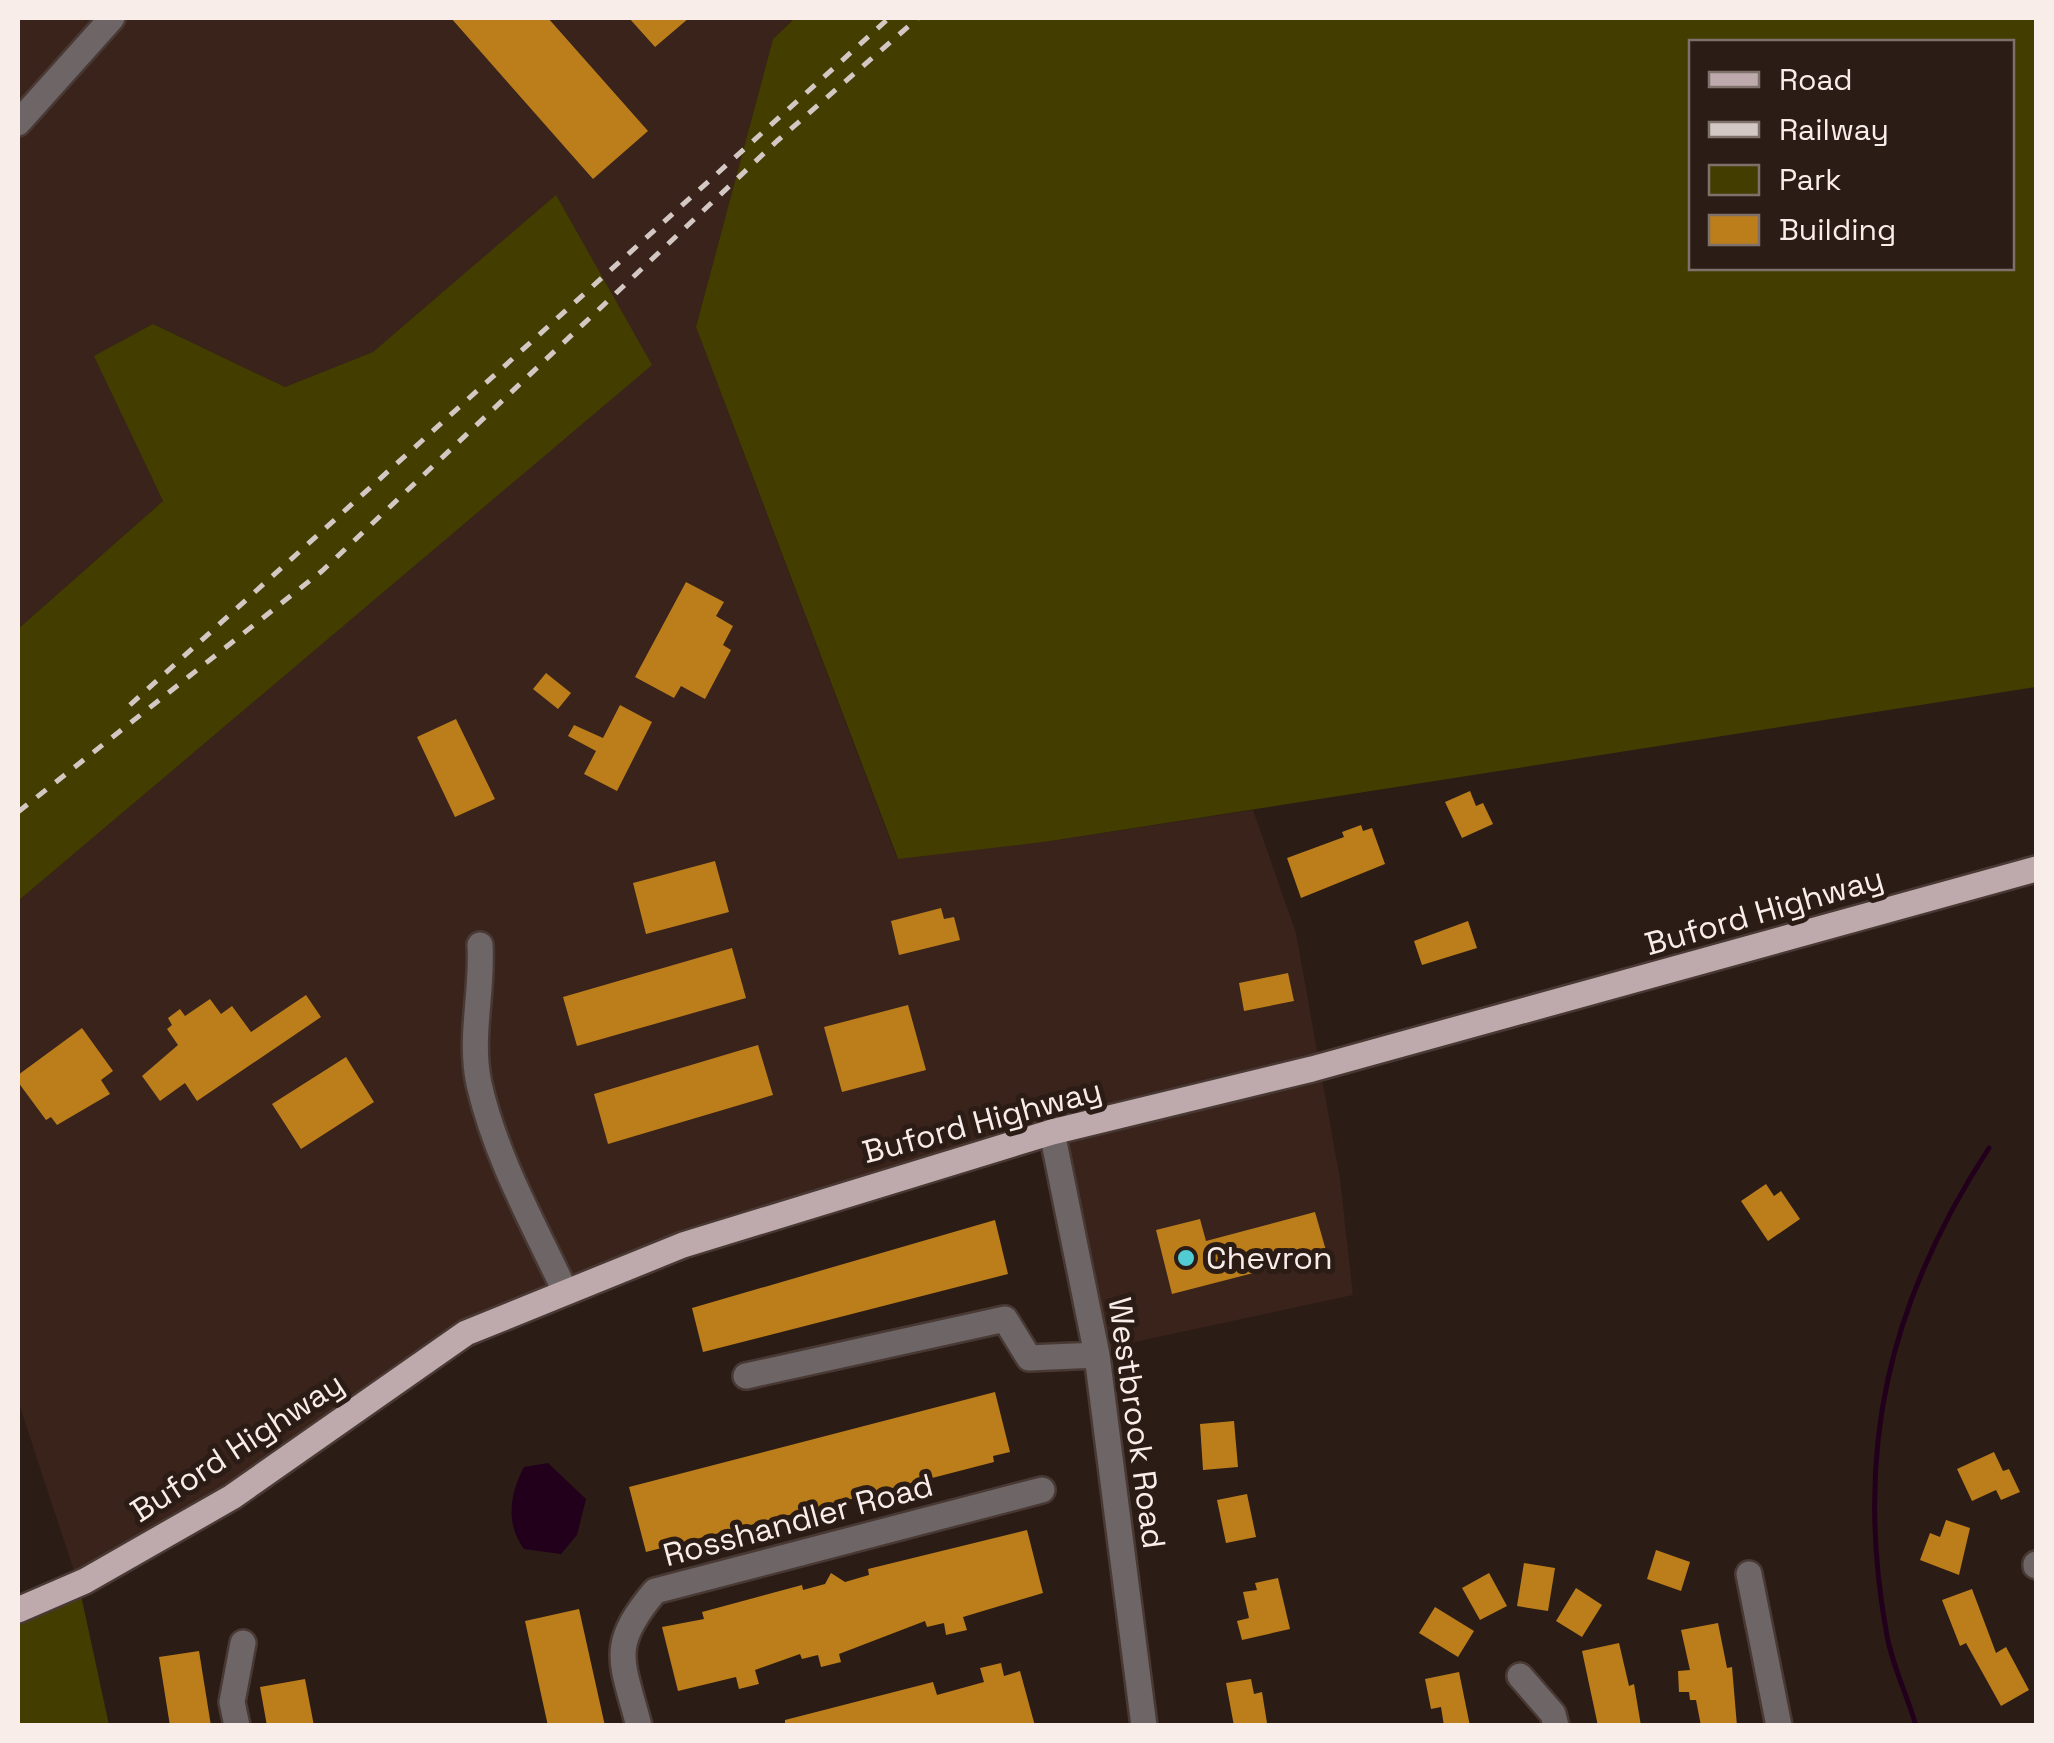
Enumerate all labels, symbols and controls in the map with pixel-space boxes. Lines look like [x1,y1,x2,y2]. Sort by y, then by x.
legend [1689,40,2014,270]
text: Road [1779,60,1853,99]
text: Railway [1779,110,1889,149]
text: Park [1779,160,1841,199]
text: Building [1779,210,1896,249]
street label: Buford Highway [1640,858,1888,964]
street label: Buford Highway [858,1070,1106,1172]
place label: Chevron [1206,1238,1333,1278]
marker: Chevron [1175,1247,1197,1269]
street label: Westbrook Road [1100,1295,1174,1551]
street label: Buford Highway [123,1363,351,1531]
street label: Rosshandler Road [659,1465,937,1575]

